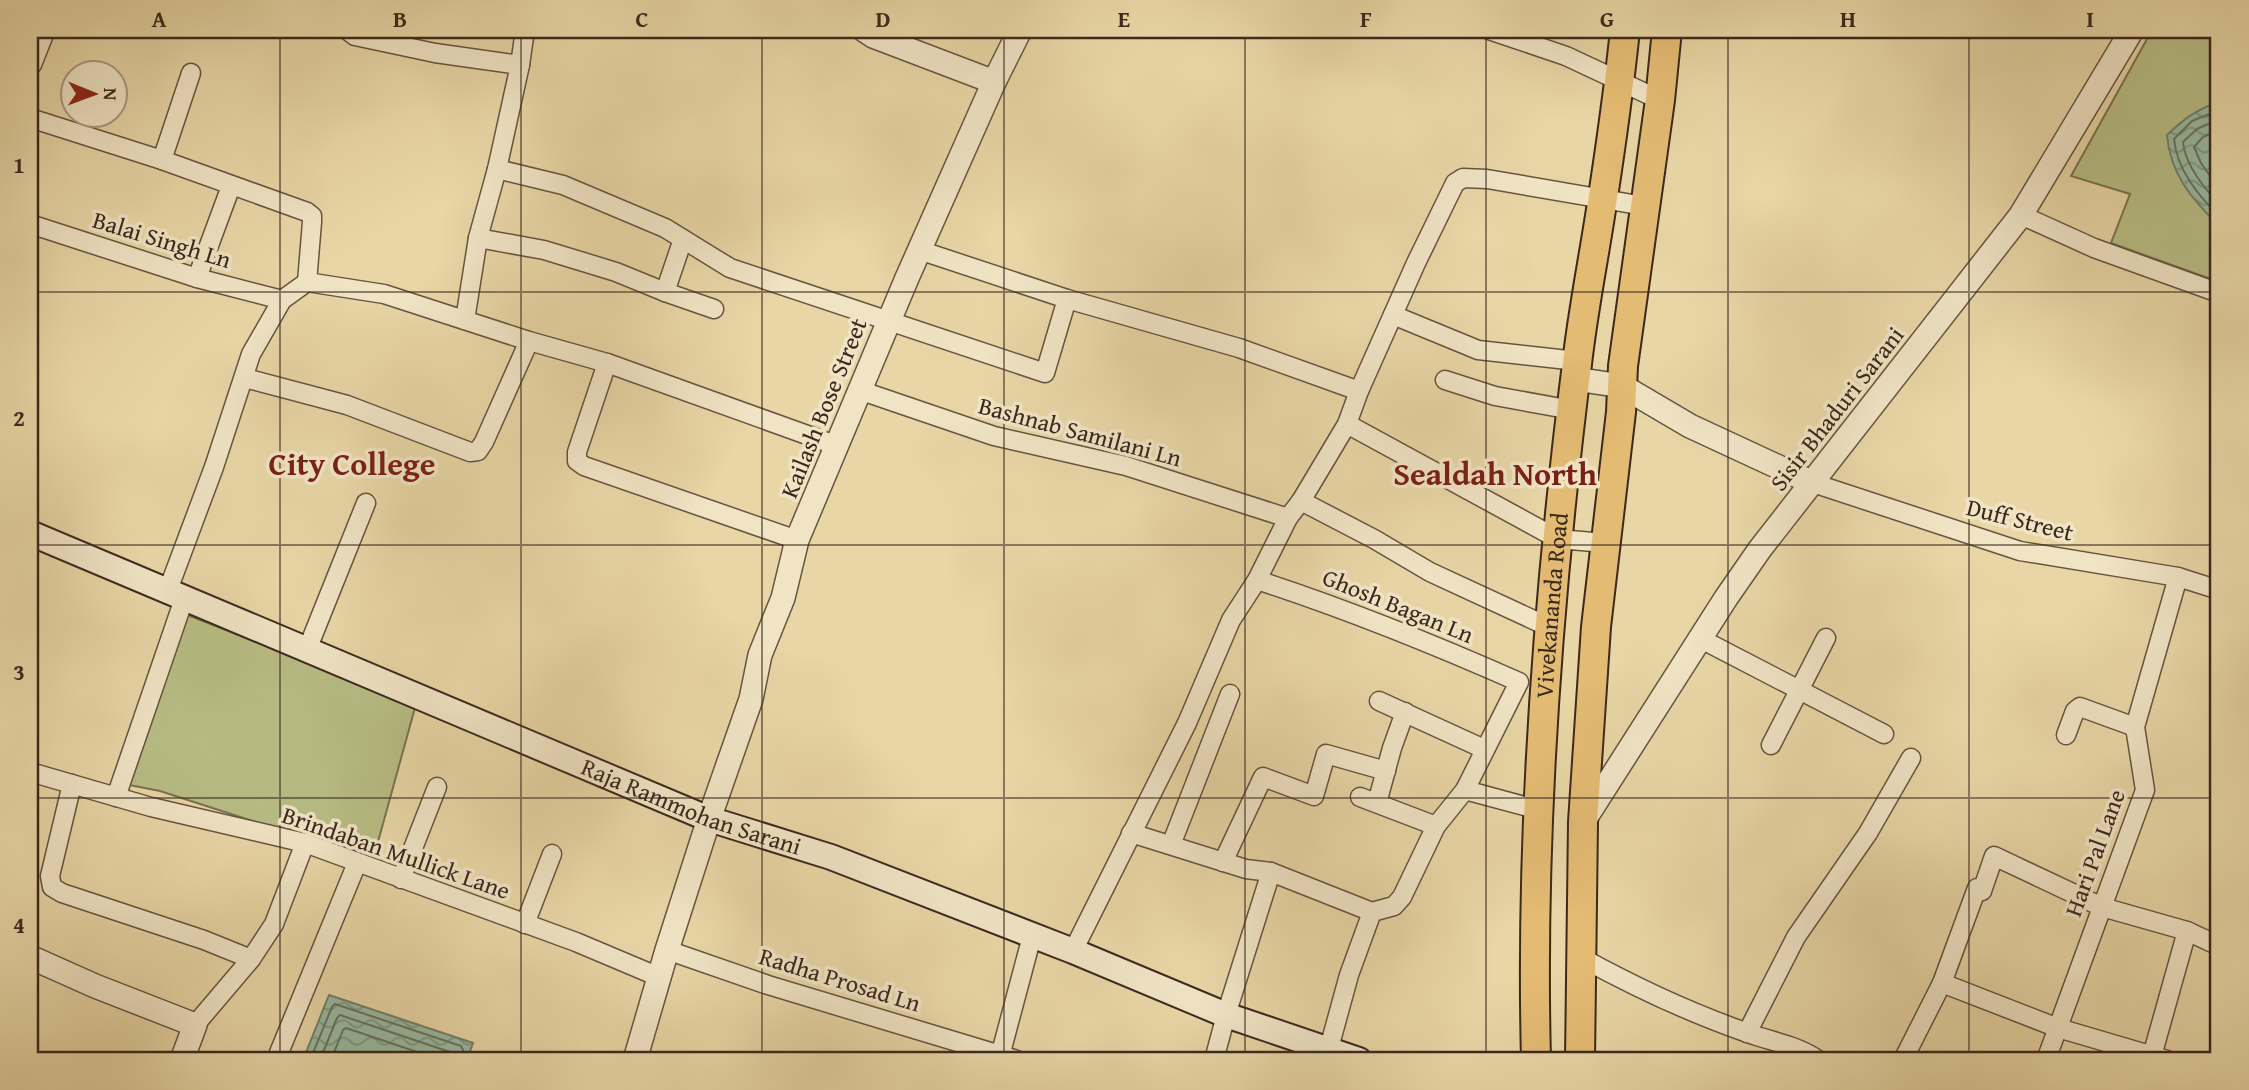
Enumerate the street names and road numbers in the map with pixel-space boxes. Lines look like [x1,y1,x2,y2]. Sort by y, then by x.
street label: Balai Singh Ln [89,202,236,277]
street label: Kailash Bose Street [771,312,876,503]
street label: Sisir Bhaduri Sarani [1761,319,1912,498]
street label: Bashnab Samilani Ln [975,388,1186,476]
street label: Duff Street [1963,489,2078,550]
street label: Vivekananda Road [1526,511,1577,700]
street label: Ghosh Bagan Ln [1317,559,1480,652]
street label: Raja Rammohan Sarani [576,749,806,864]
street label: Hari Pal Lane [2055,784,2134,921]
street label: Brindaban Mullick Lane [278,797,515,908]
street label: Radha Prosad Ln [755,938,926,1021]

